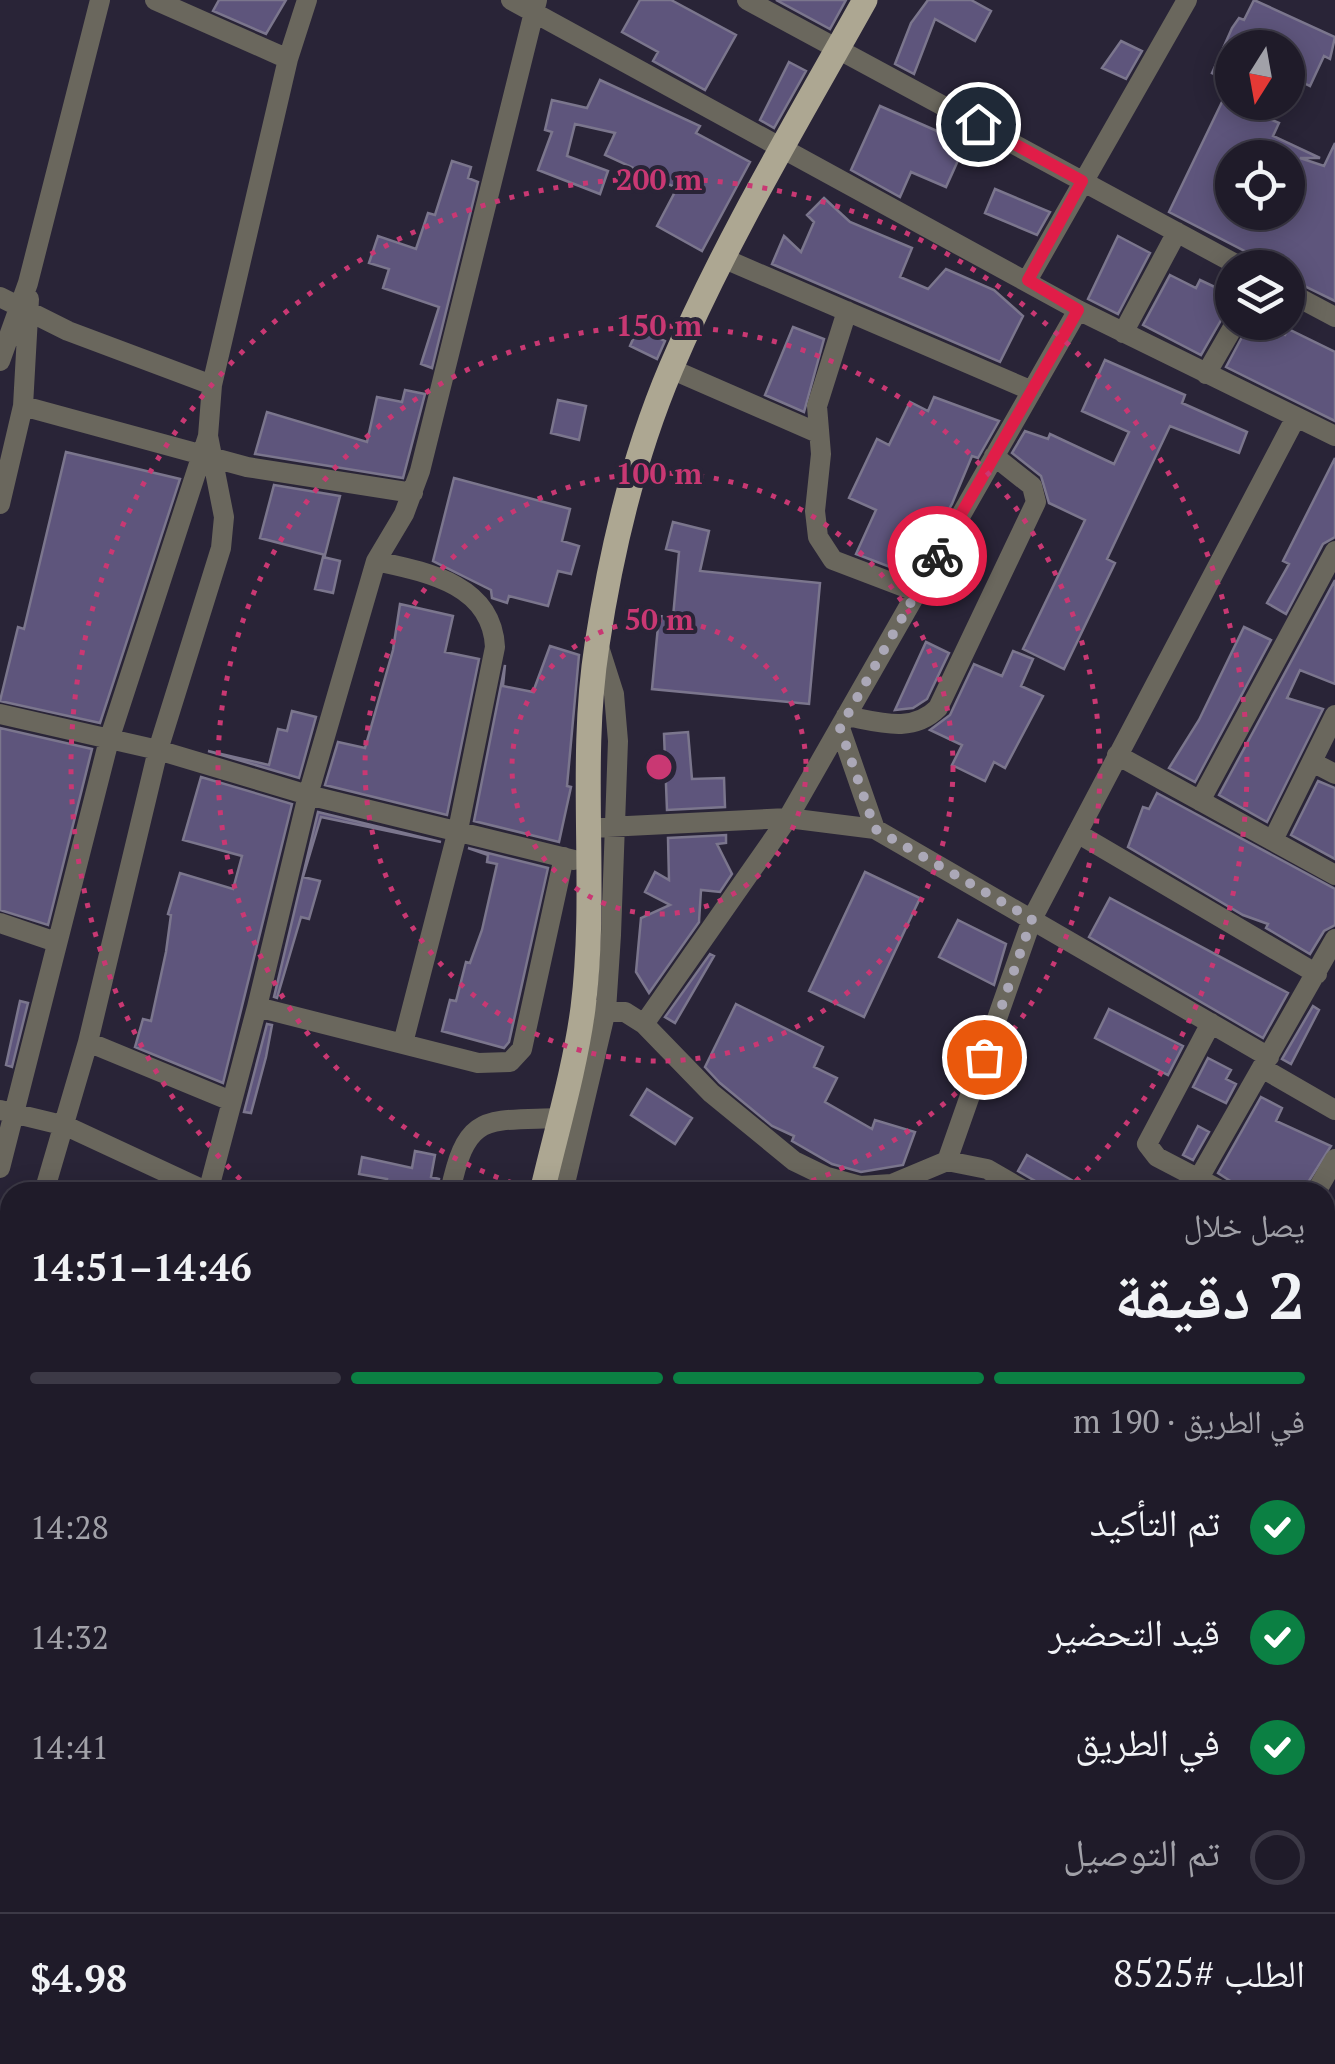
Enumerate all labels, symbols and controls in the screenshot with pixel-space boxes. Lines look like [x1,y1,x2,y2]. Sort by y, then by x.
north arrow [1215,30,1305,120]
map controls [1215,30,1305,340]
pin [936,82,1021,167]
icon: home [951,97,1006,152]
button: locate [1215,140,1305,230]
text: 200 m [616,159,703,199]
button: layers [1215,250,1305,340]
text: 150 m [616,305,703,345]
text: 100 m [616,453,703,493]
courier [887,506,987,606]
icon: bike [910,529,965,584]
text: 50 m [624,599,694,639]
centre of rings [641,749,677,785]
pin [942,1015,1027,1100]
icon: bag [957,1030,1012,1085]
text: يصل خلال [1184,1204,1305,1246]
text: 14:46–14:51 [30,1242,252,1292]
text: 2 دقيقة [1114,1251,1305,1338]
text: في الطريق · 190 m [1073,1400,1305,1442]
text: تم التأكيد [1090,1497,1220,1547]
icon: check [1250,1500,1305,1555]
text: 14:28 [30,1506,109,1548]
text: قيد التحضير [1048,1607,1220,1657]
icon: check [1250,1610,1305,1665]
text: 14:32 [30,1616,109,1658]
text: في الطريق [1075,1717,1220,1767]
icon: check [1250,1720,1305,1775]
text: 14:41 [30,1726,109,1768]
text: تم التوصيل [1063,1827,1220,1877]
text: الطلب #8525 [1113,1948,1305,1998]
text: $4.98 [30,1953,127,2003]

